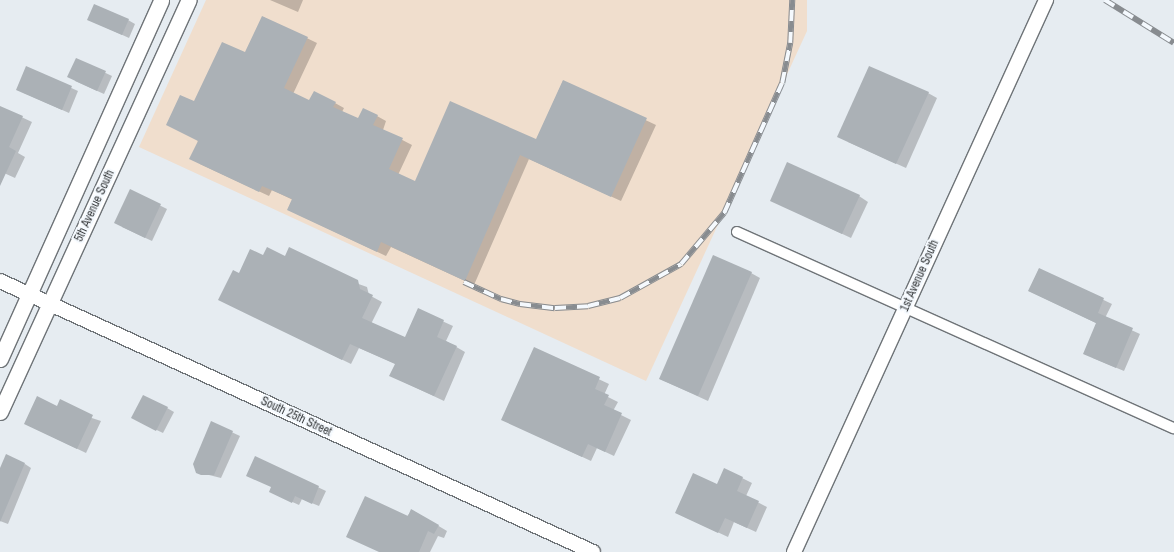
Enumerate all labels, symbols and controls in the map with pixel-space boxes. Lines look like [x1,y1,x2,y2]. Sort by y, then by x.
street label: 5th Avenue South [72,168,118,244]
street label: 1st Avenue South [898,238,942,314]
street label: South 25th Street [258,394,334,440]

